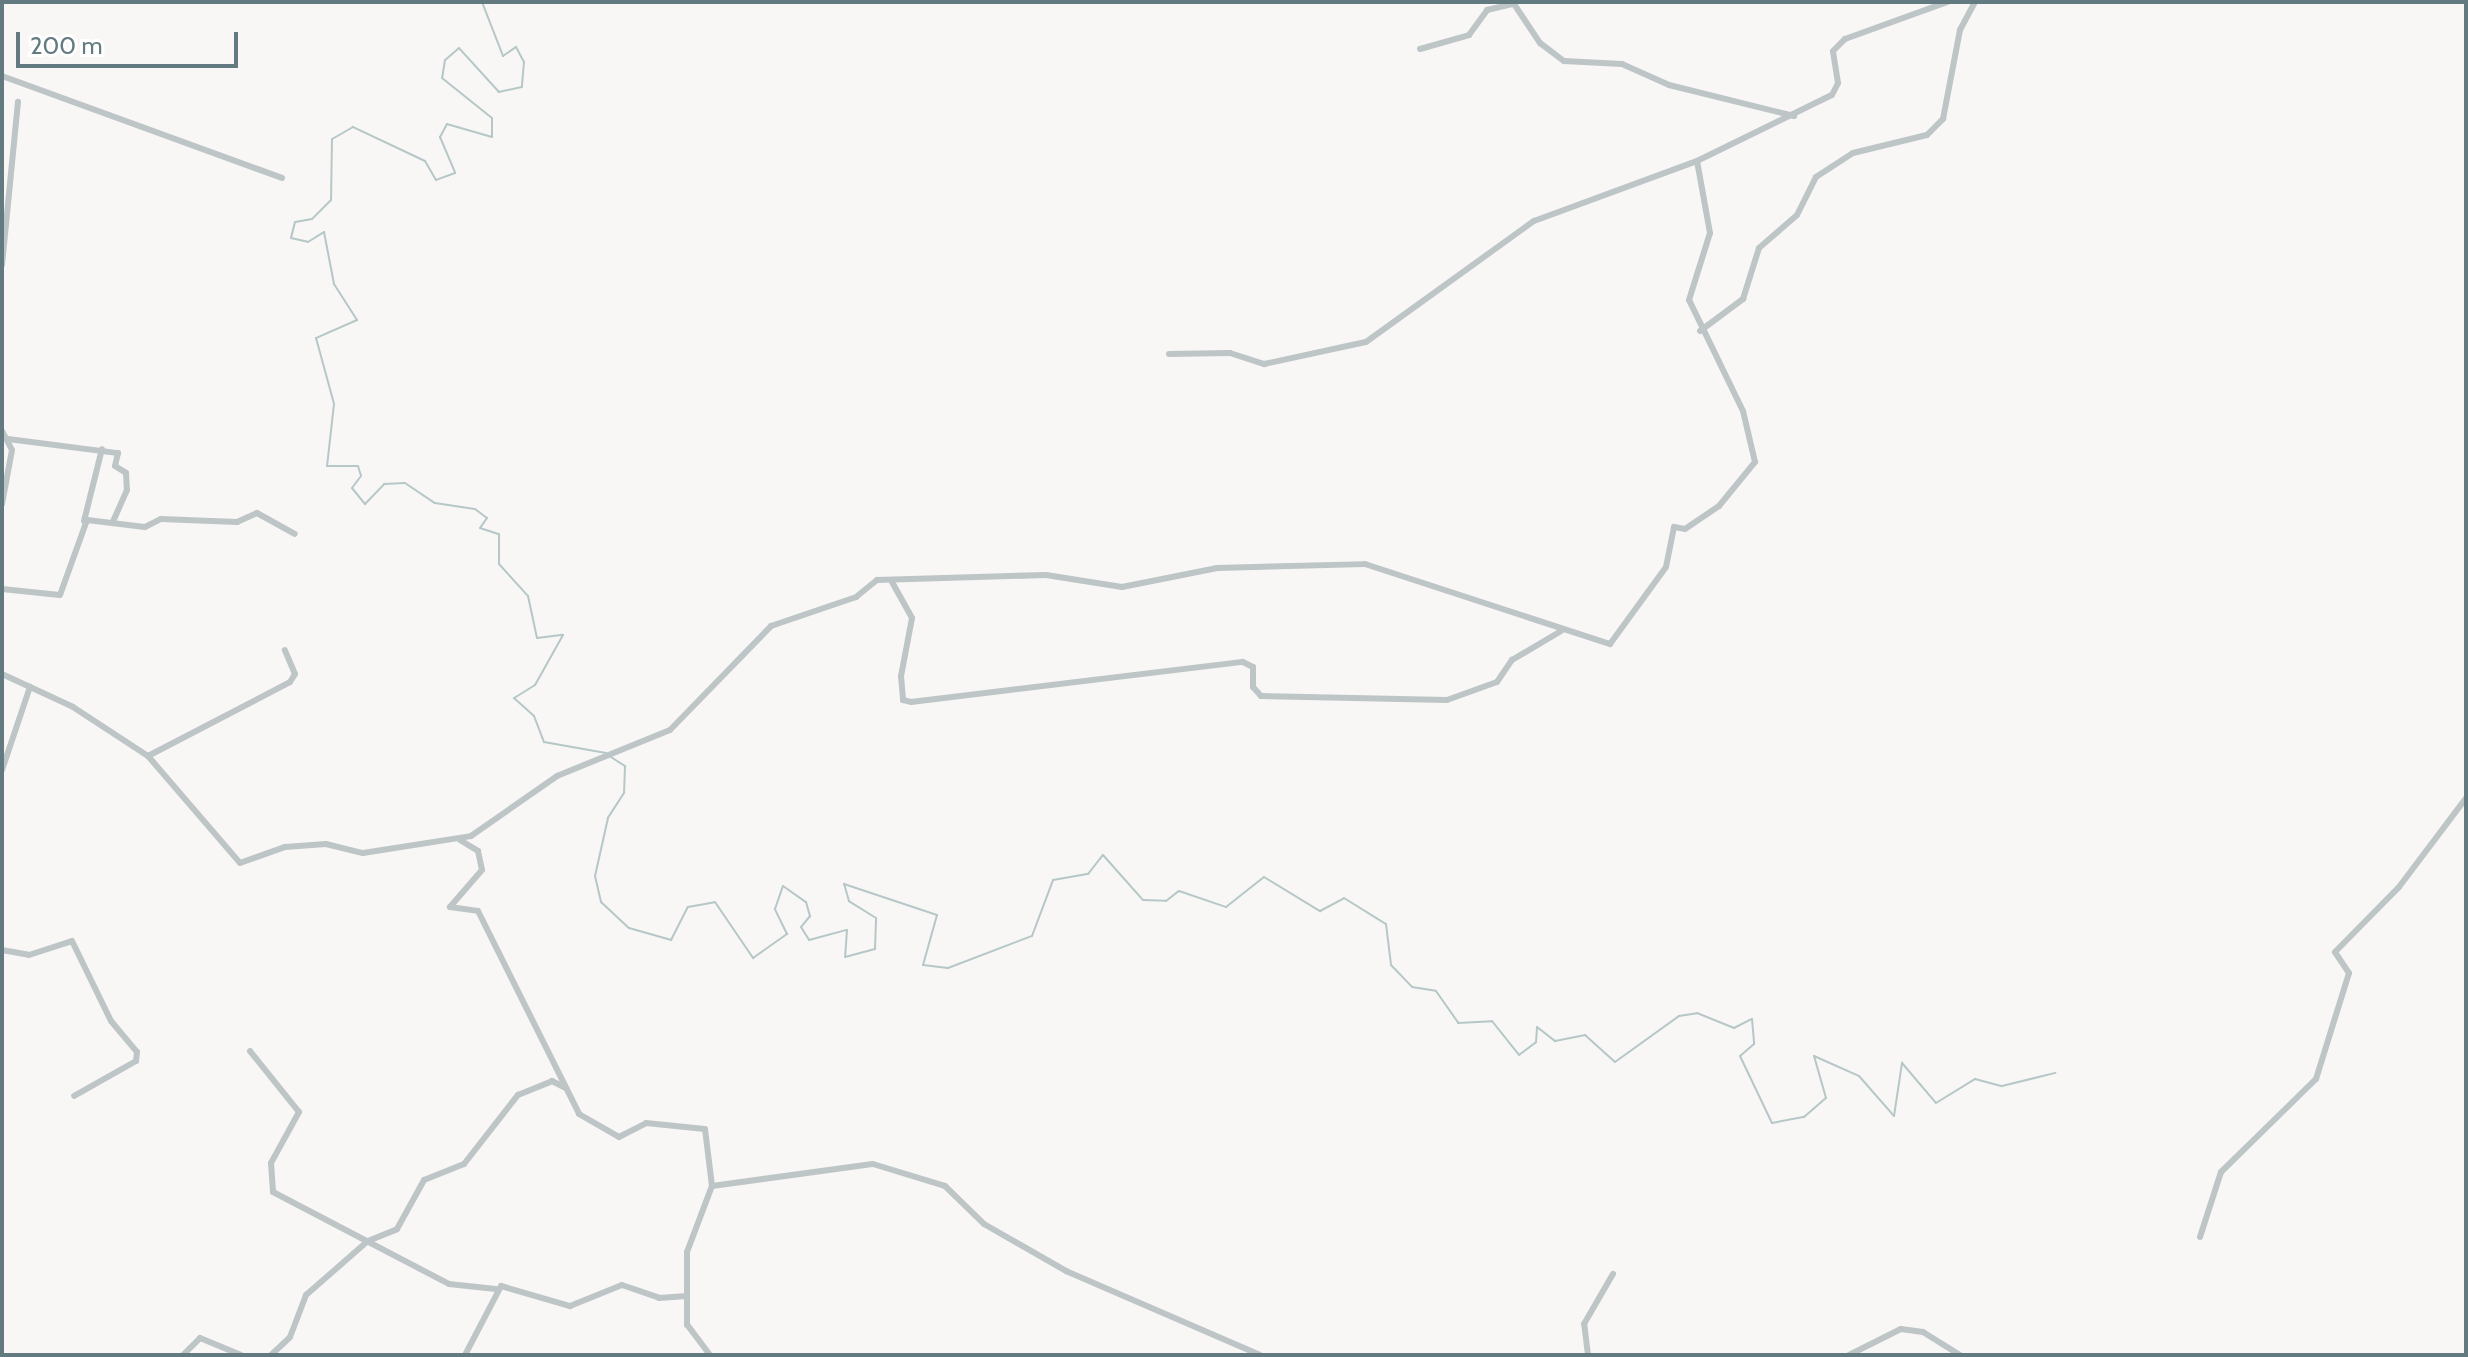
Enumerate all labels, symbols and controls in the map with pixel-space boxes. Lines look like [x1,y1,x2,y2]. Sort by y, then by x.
scale bar [20,16,242,66]
text: 200 m [30,31,103,60]

